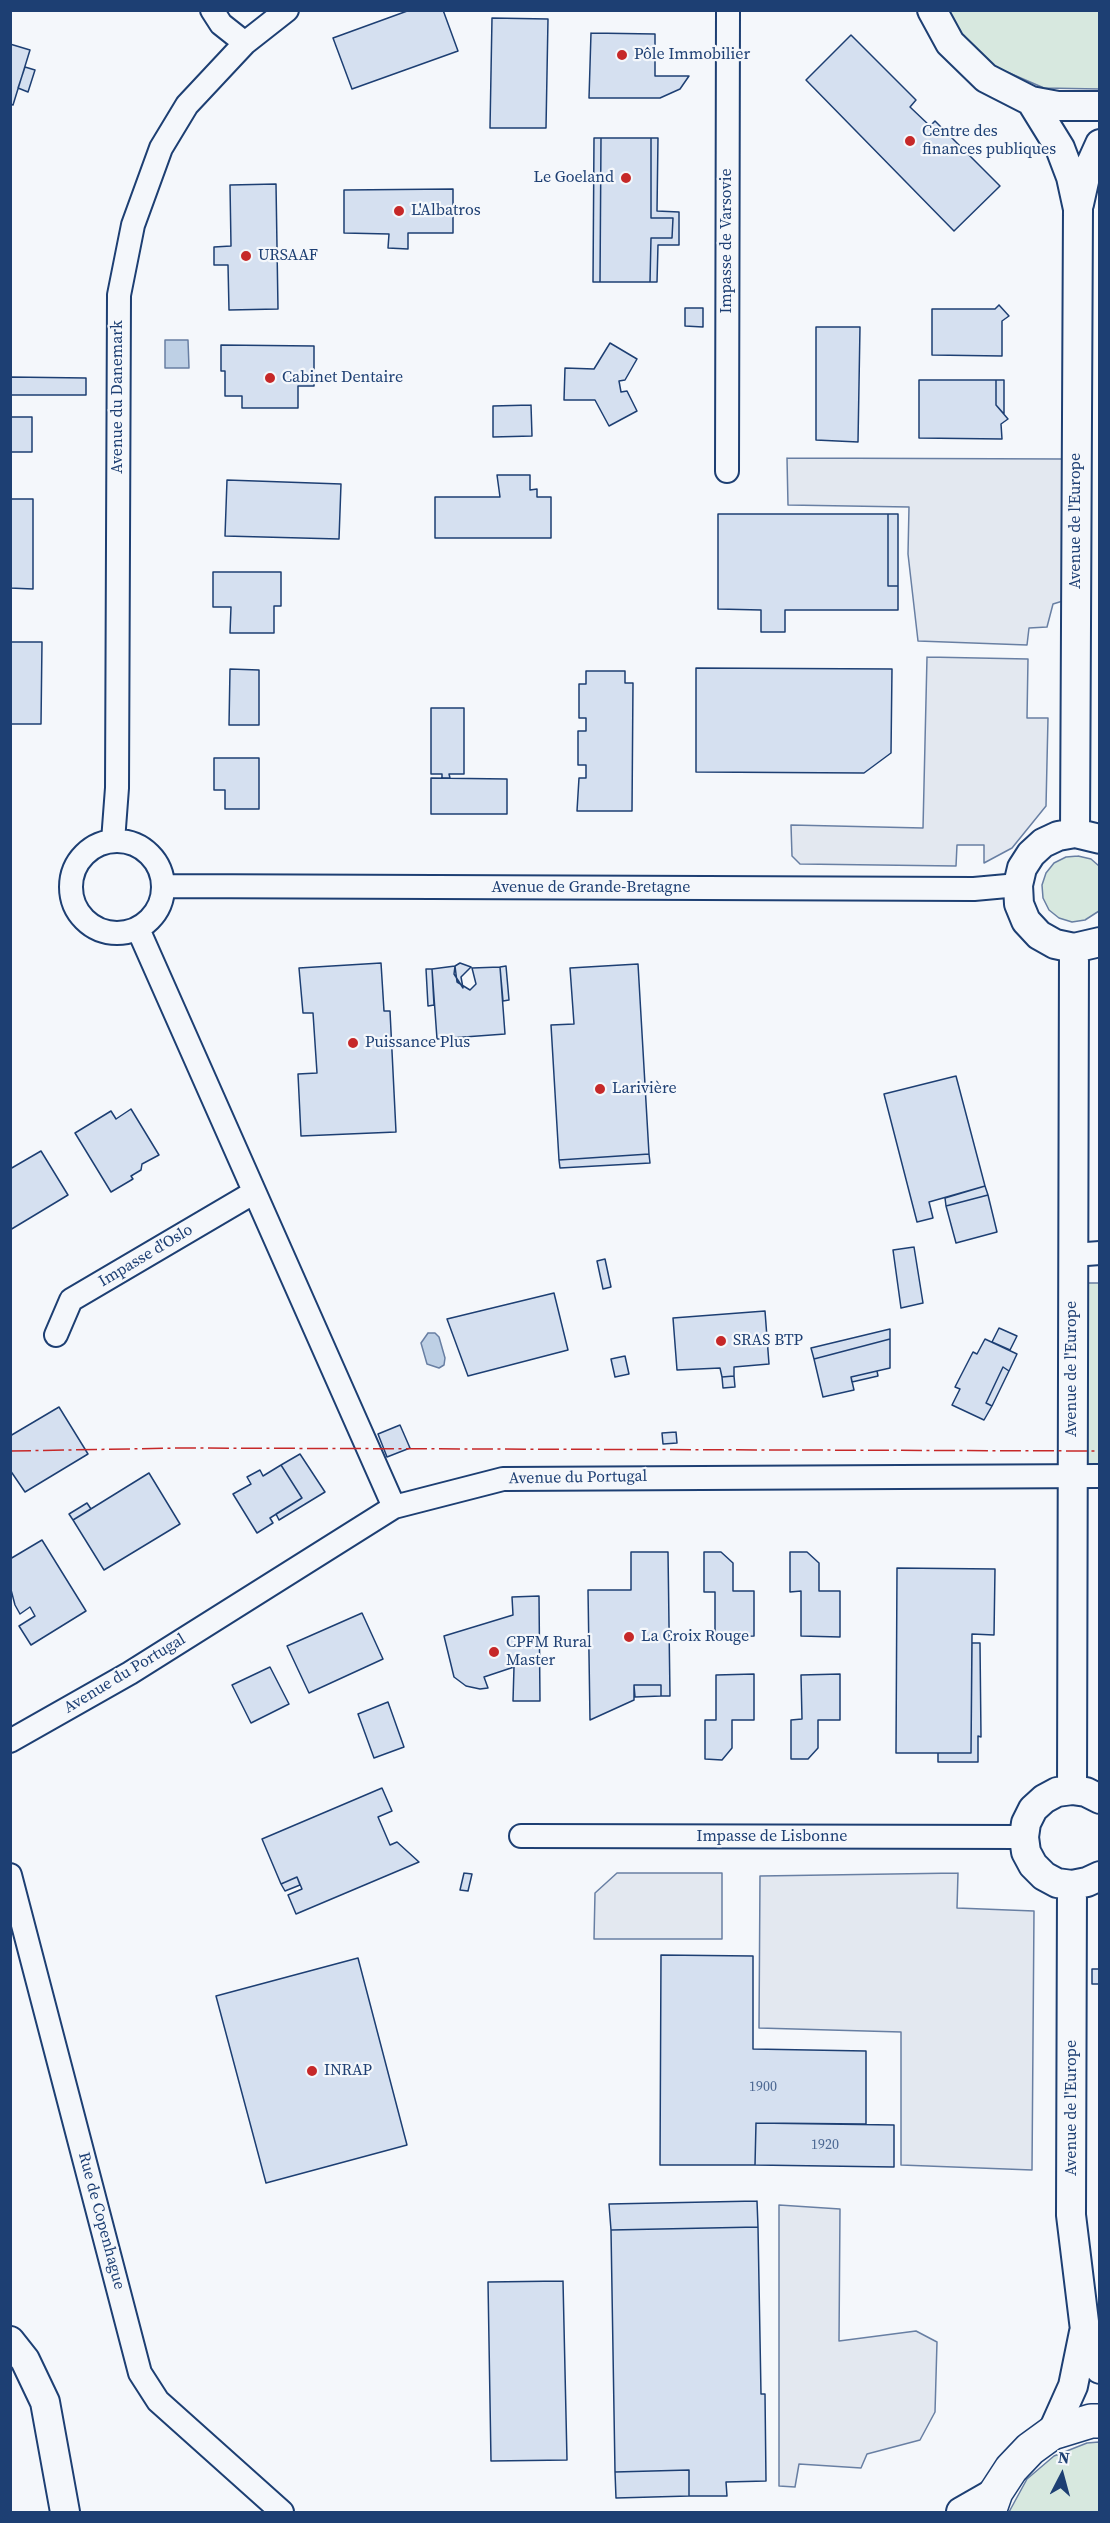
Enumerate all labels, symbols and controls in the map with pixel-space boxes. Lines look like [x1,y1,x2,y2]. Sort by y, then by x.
place label: Pôle Immobilier [634,45,750,65]
marker: Pôle Immobilier [615,48,629,62]
place label: Centre des finances publiques [922,122,1056,160]
marker: Centre des finances publiques [903,134,917,148]
place label: Le Goeland [533,168,614,188]
street label: Impasse de Varsovie [717,168,737,314]
marker: Le Goeland [619,171,633,185]
place label: L'Albatros [411,201,481,221]
marker: L'Albatros [392,204,406,218]
place label: URSAAF [258,246,318,266]
marker: URSAAF [239,249,253,263]
street label: Avenue du Danemark [108,320,128,474]
place label: Cabinet Dentaire [282,368,403,388]
marker: Cabinet Dentaire [263,371,277,385]
street label: Avenue de l'Europe [1066,453,1086,589]
street label: Avenue de Grande-Bretagne [491,878,691,898]
place label: Puissance Plus [365,1033,470,1053]
marker: Puissance Plus [346,1036,360,1050]
place label: Larivière [612,1079,677,1099]
marker: Larivière [593,1082,607,1096]
street label: Impasse d'Oslo [96,1220,196,1292]
street label: Avenue de l'Europe [1062,1301,1082,1437]
place label: SRAS BTP [733,1331,803,1351]
marker: SRAS BTP [714,1334,728,1348]
street label: Avenue du Portugal [509,1467,647,1489]
place label: La Croix Rouge [641,1627,749,1647]
street label: Avenue du Portugal [61,1630,189,1718]
marker: La Croix Rouge [622,1630,636,1644]
place label: CPFM Rural Master [506,1633,592,1671]
marker: CPFM Rural Master [487,1645,501,1659]
street label: Impasse de Lisbonne [697,1827,847,1847]
street label: Avenue de l'Europe [1062,2040,1082,2176]
place label: INRAP [324,2061,372,2081]
marker: INRAP [305,2064,319,2078]
house number: 1900 [749,2079,777,2095]
house number: 1920 [811,2137,839,2153]
street label: Rue de Copenhague [73,2150,129,2292]
north arrow [1032,2445,1092,2505]
text: N [1057,2446,1071,2469]

